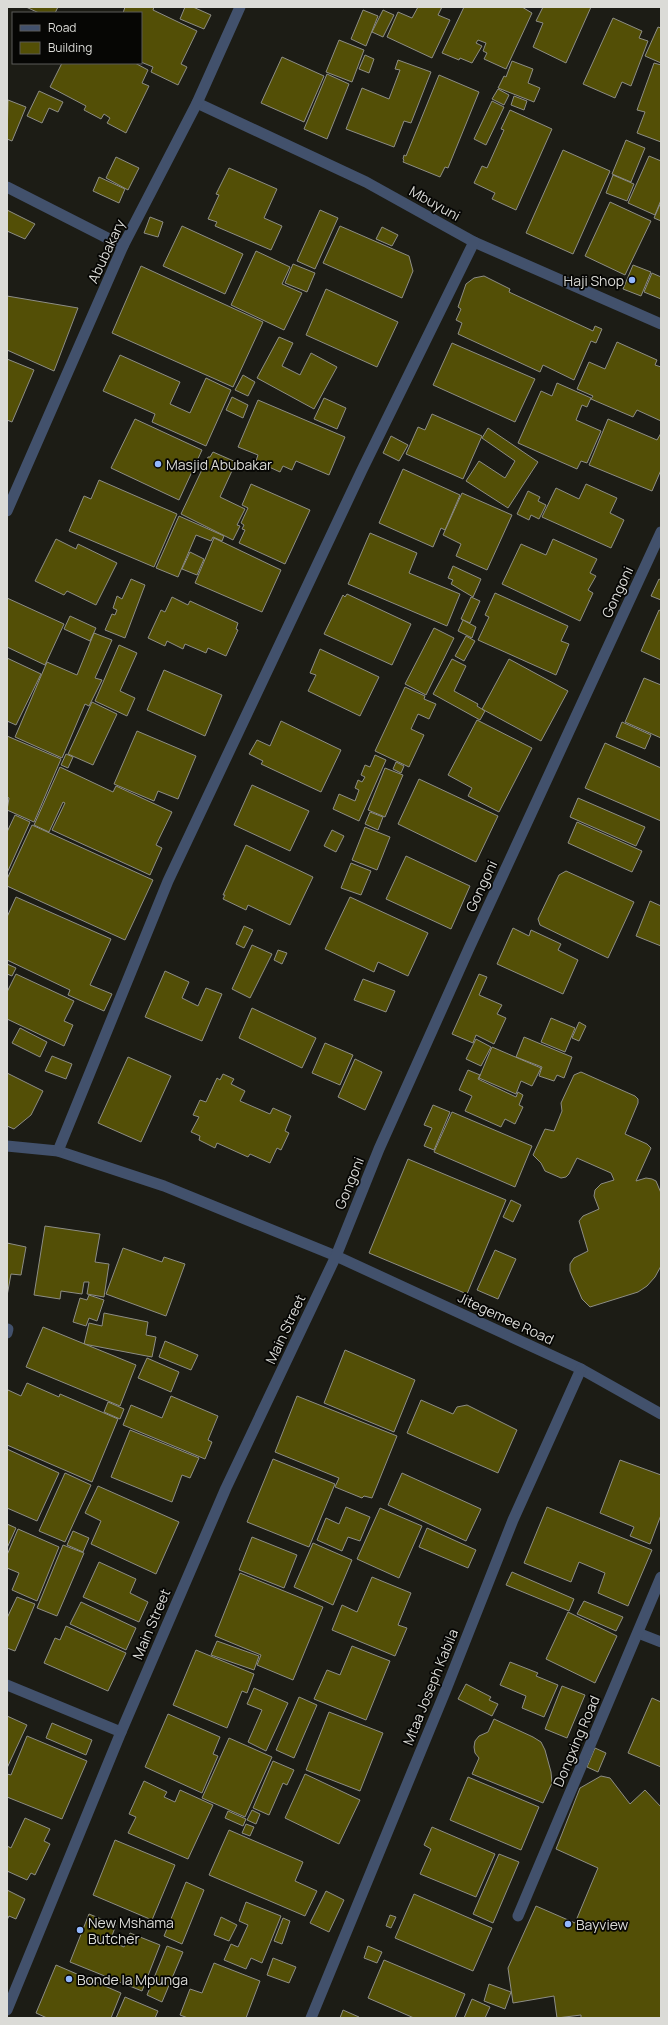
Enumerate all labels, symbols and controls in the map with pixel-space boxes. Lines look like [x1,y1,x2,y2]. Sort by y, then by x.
legend [12,12,142,64]
text: Road [48,19,76,36]
text: Building [48,39,92,56]
street label: Mbuyuni [406,181,464,225]
street label: Abubakary [83,215,129,286]
place label: Haji Shop [564,271,624,290]
marker: Haji Shop [627,275,637,285]
place label: Masjid Abubakar [166,455,272,474]
marker: Masjid Abubakar [153,459,163,469]
street label: Gongoni [597,563,637,621]
street label: Gongoni [461,857,501,915]
street label: Gongoni [330,1154,368,1212]
street label: Jitegemee Road [455,1287,557,1349]
street label: Main Street [261,1291,310,1367]
street label: Main Street [128,1585,175,1662]
street label: Mtaa Joseph Kabila [398,1626,462,1748]
street label: Dongxing Road [548,1692,604,1790]
place label: New Mshama Butcher [88,1913,174,1948]
place label: Bayview [576,1915,629,1934]
marker: Bayview [563,1919,573,1929]
marker: New Mshama Butcher [75,1925,85,1935]
place label: Bonde la Mpunga [77,1970,188,1989]
marker: Bonde la Mpunga [64,1974,74,1984]

